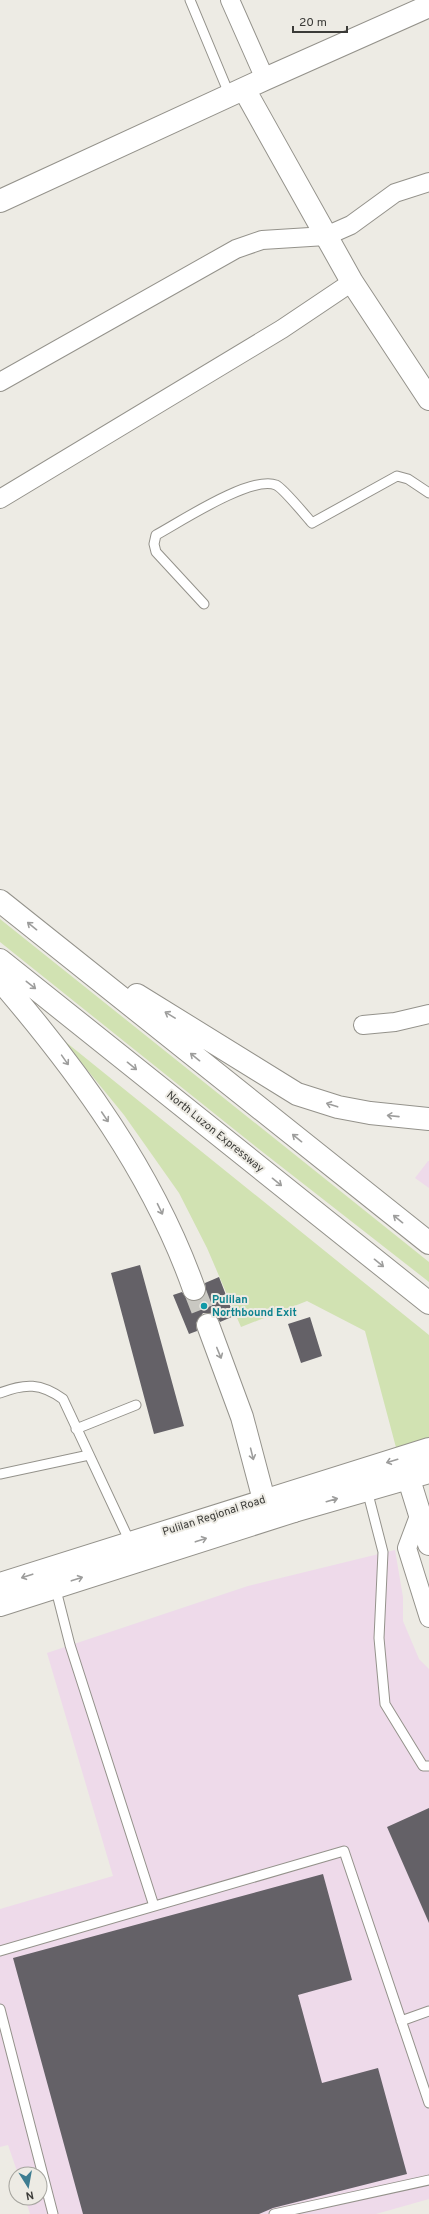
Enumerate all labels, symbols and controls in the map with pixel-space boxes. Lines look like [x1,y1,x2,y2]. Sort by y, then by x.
scale bar [293,8,347,34]
text: 20 m [299,15,327,31]
one-way arrow [26,922,37,930]
one-way arrow [25,980,36,989]
one-way arrow [164,1011,176,1019]
one-way arrow [190,1052,201,1061]
one-way arrow [61,1055,69,1066]
one-way arrow [127,1061,138,1070]
street label: North Luzon Expressway [163,1088,267,1176]
one-way arrow [326,1101,339,1108]
one-way arrow [101,1112,109,1123]
one-way arrow [387,1112,400,1120]
one-way arrow [291,1133,302,1142]
one-way arrow [272,1178,283,1186]
one-way arrow [157,1202,164,1214]
one-way arrow [393,1214,404,1223]
one-way arrow [373,1259,384,1268]
place label: Pulilan Northbound Exit [212,1293,297,1320]
marker: Pulilan Northbound Exit [199,1301,209,1311]
one-way arrow [216,1347,224,1359]
one-way arrow [249,1448,256,1461]
one-way arrow [385,1458,398,1465]
street label: Pulilan Regional Road [161,1493,267,1539]
one-way arrow [325,1496,338,1503]
one-way arrow [194,1536,207,1543]
one-way arrow [20,1573,33,1580]
one-way arrow [71,1575,83,1583]
north arrow [8,2166,48,2206]
text: N [25,2187,35,2202]

